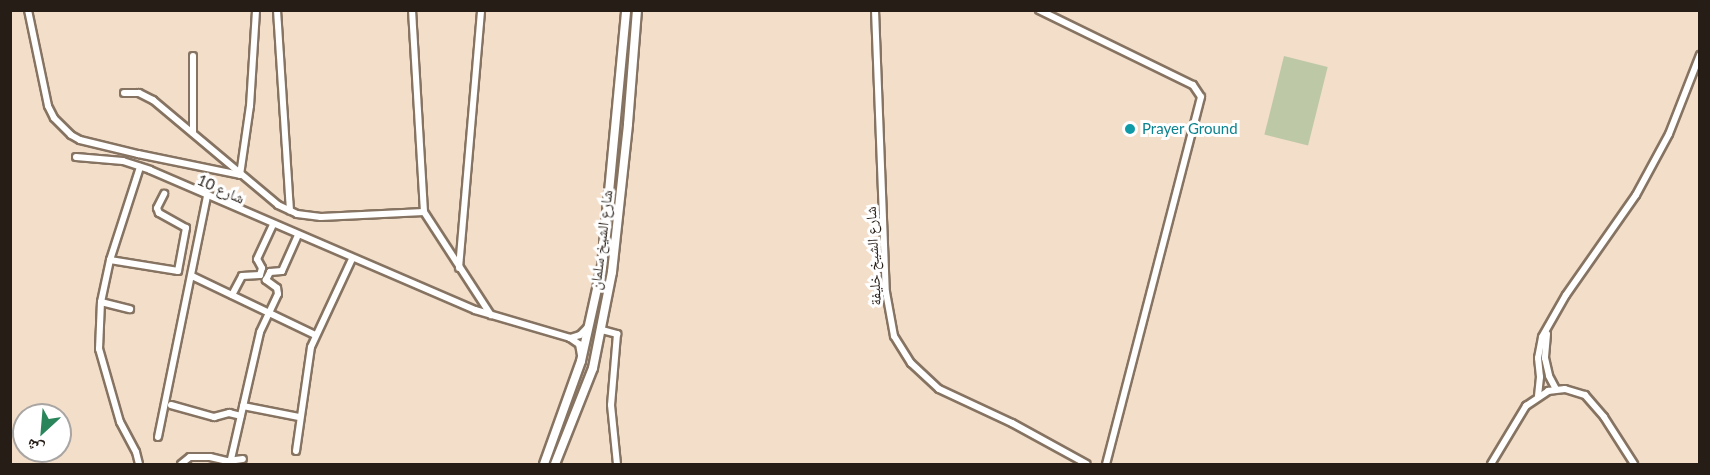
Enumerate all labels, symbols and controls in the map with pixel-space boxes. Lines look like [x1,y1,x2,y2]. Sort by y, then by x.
place label: Prayer Ground [1142,120,1238,138]
marker: Prayer Ground [1123,122,1137,136]
street label: شارع 10 [195,171,247,207]
street label: شارع الشيخ سلمان [586,189,616,291]
street label: شارع الشيخ خليفة [861,206,885,306]
north arrow [12,403,72,463]
text: ش [23,436,47,460]

